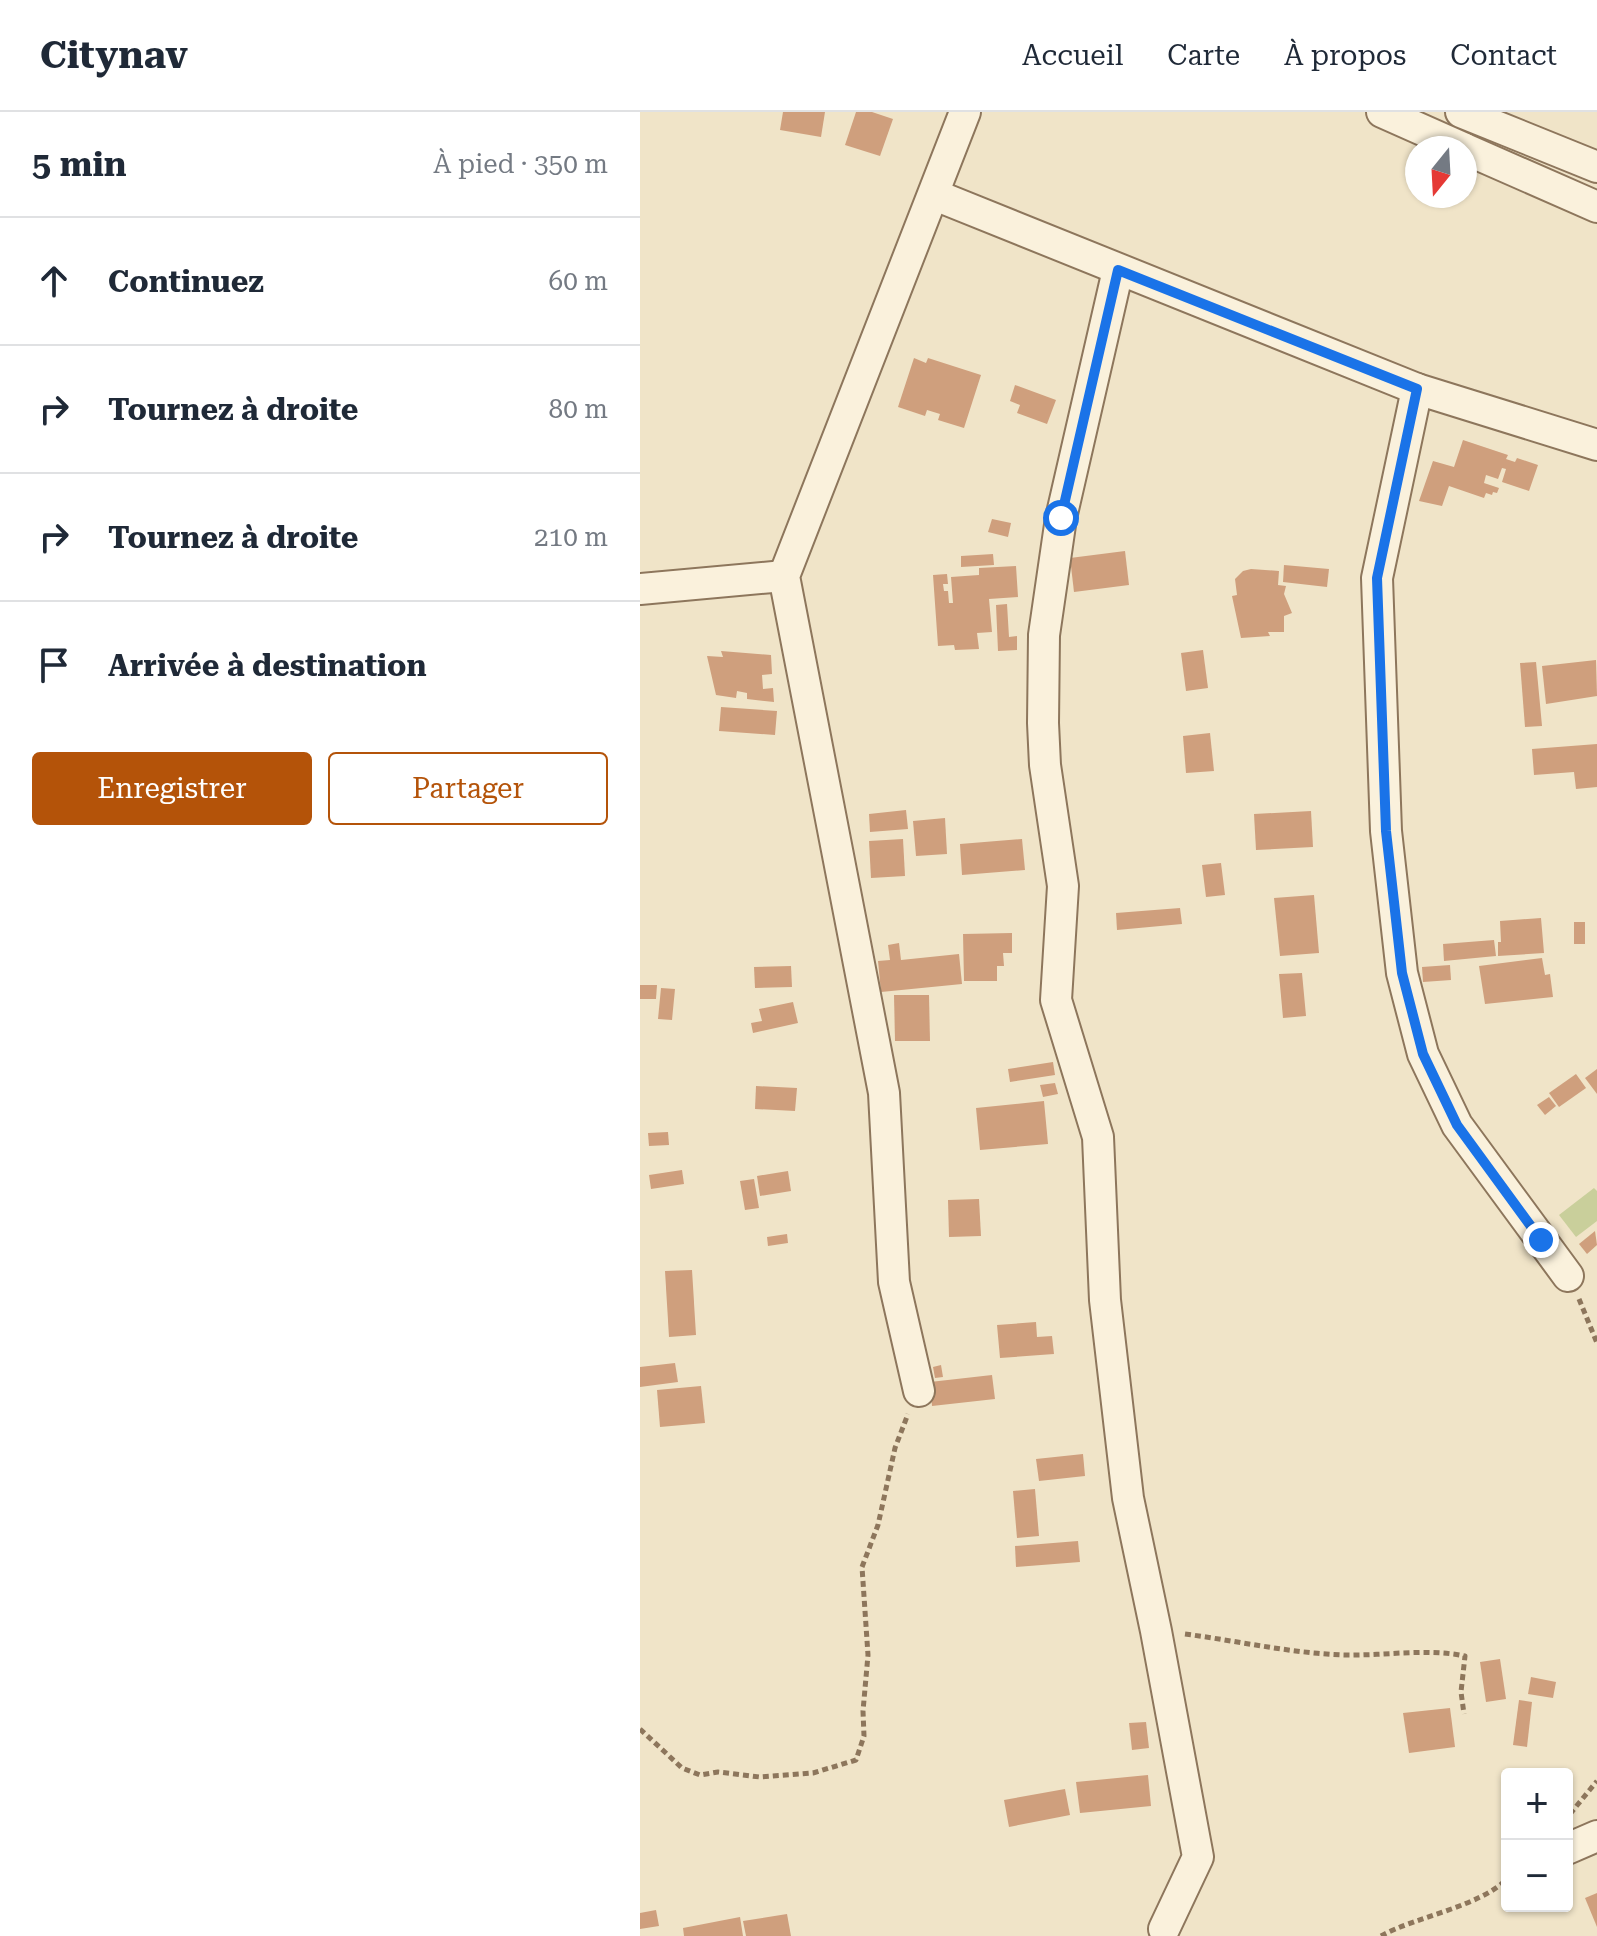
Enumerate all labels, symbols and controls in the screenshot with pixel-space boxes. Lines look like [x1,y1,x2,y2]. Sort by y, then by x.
text: Citynav [40,33,188,77]
text: Accueil [1022,39,1123,72]
text: Carte [1167,39,1240,72]
text: À propos [1284,39,1406,72]
text: Contact [1450,39,1557,72]
north arrow [1405,136,1477,208]
text: 5 min [32,144,127,184]
text: À pied · 350 m [433,149,608,179]
icon: ahead [32,259,76,303]
text: Continuez [108,264,264,299]
text: 60 m [549,266,608,296]
icon: right [32,387,76,431]
text: Tournez à droite [108,392,358,427]
text: 80 m [549,394,608,424]
route start [1043,500,1079,536]
icon: right [32,515,76,559]
text: Tournez à droite [108,520,358,555]
text: 210 m [534,522,608,552]
icon: arrive [32,643,76,687]
text: Arrivée à destination [108,648,427,683]
button: Enregistrer [32,752,312,825]
button: Partager [328,752,608,825]
route end [1523,1222,1559,1258]
map controls [1501,1768,1573,1912]
button: + [1501,1768,1573,1840]
button: − [1501,1840,1573,1912]

